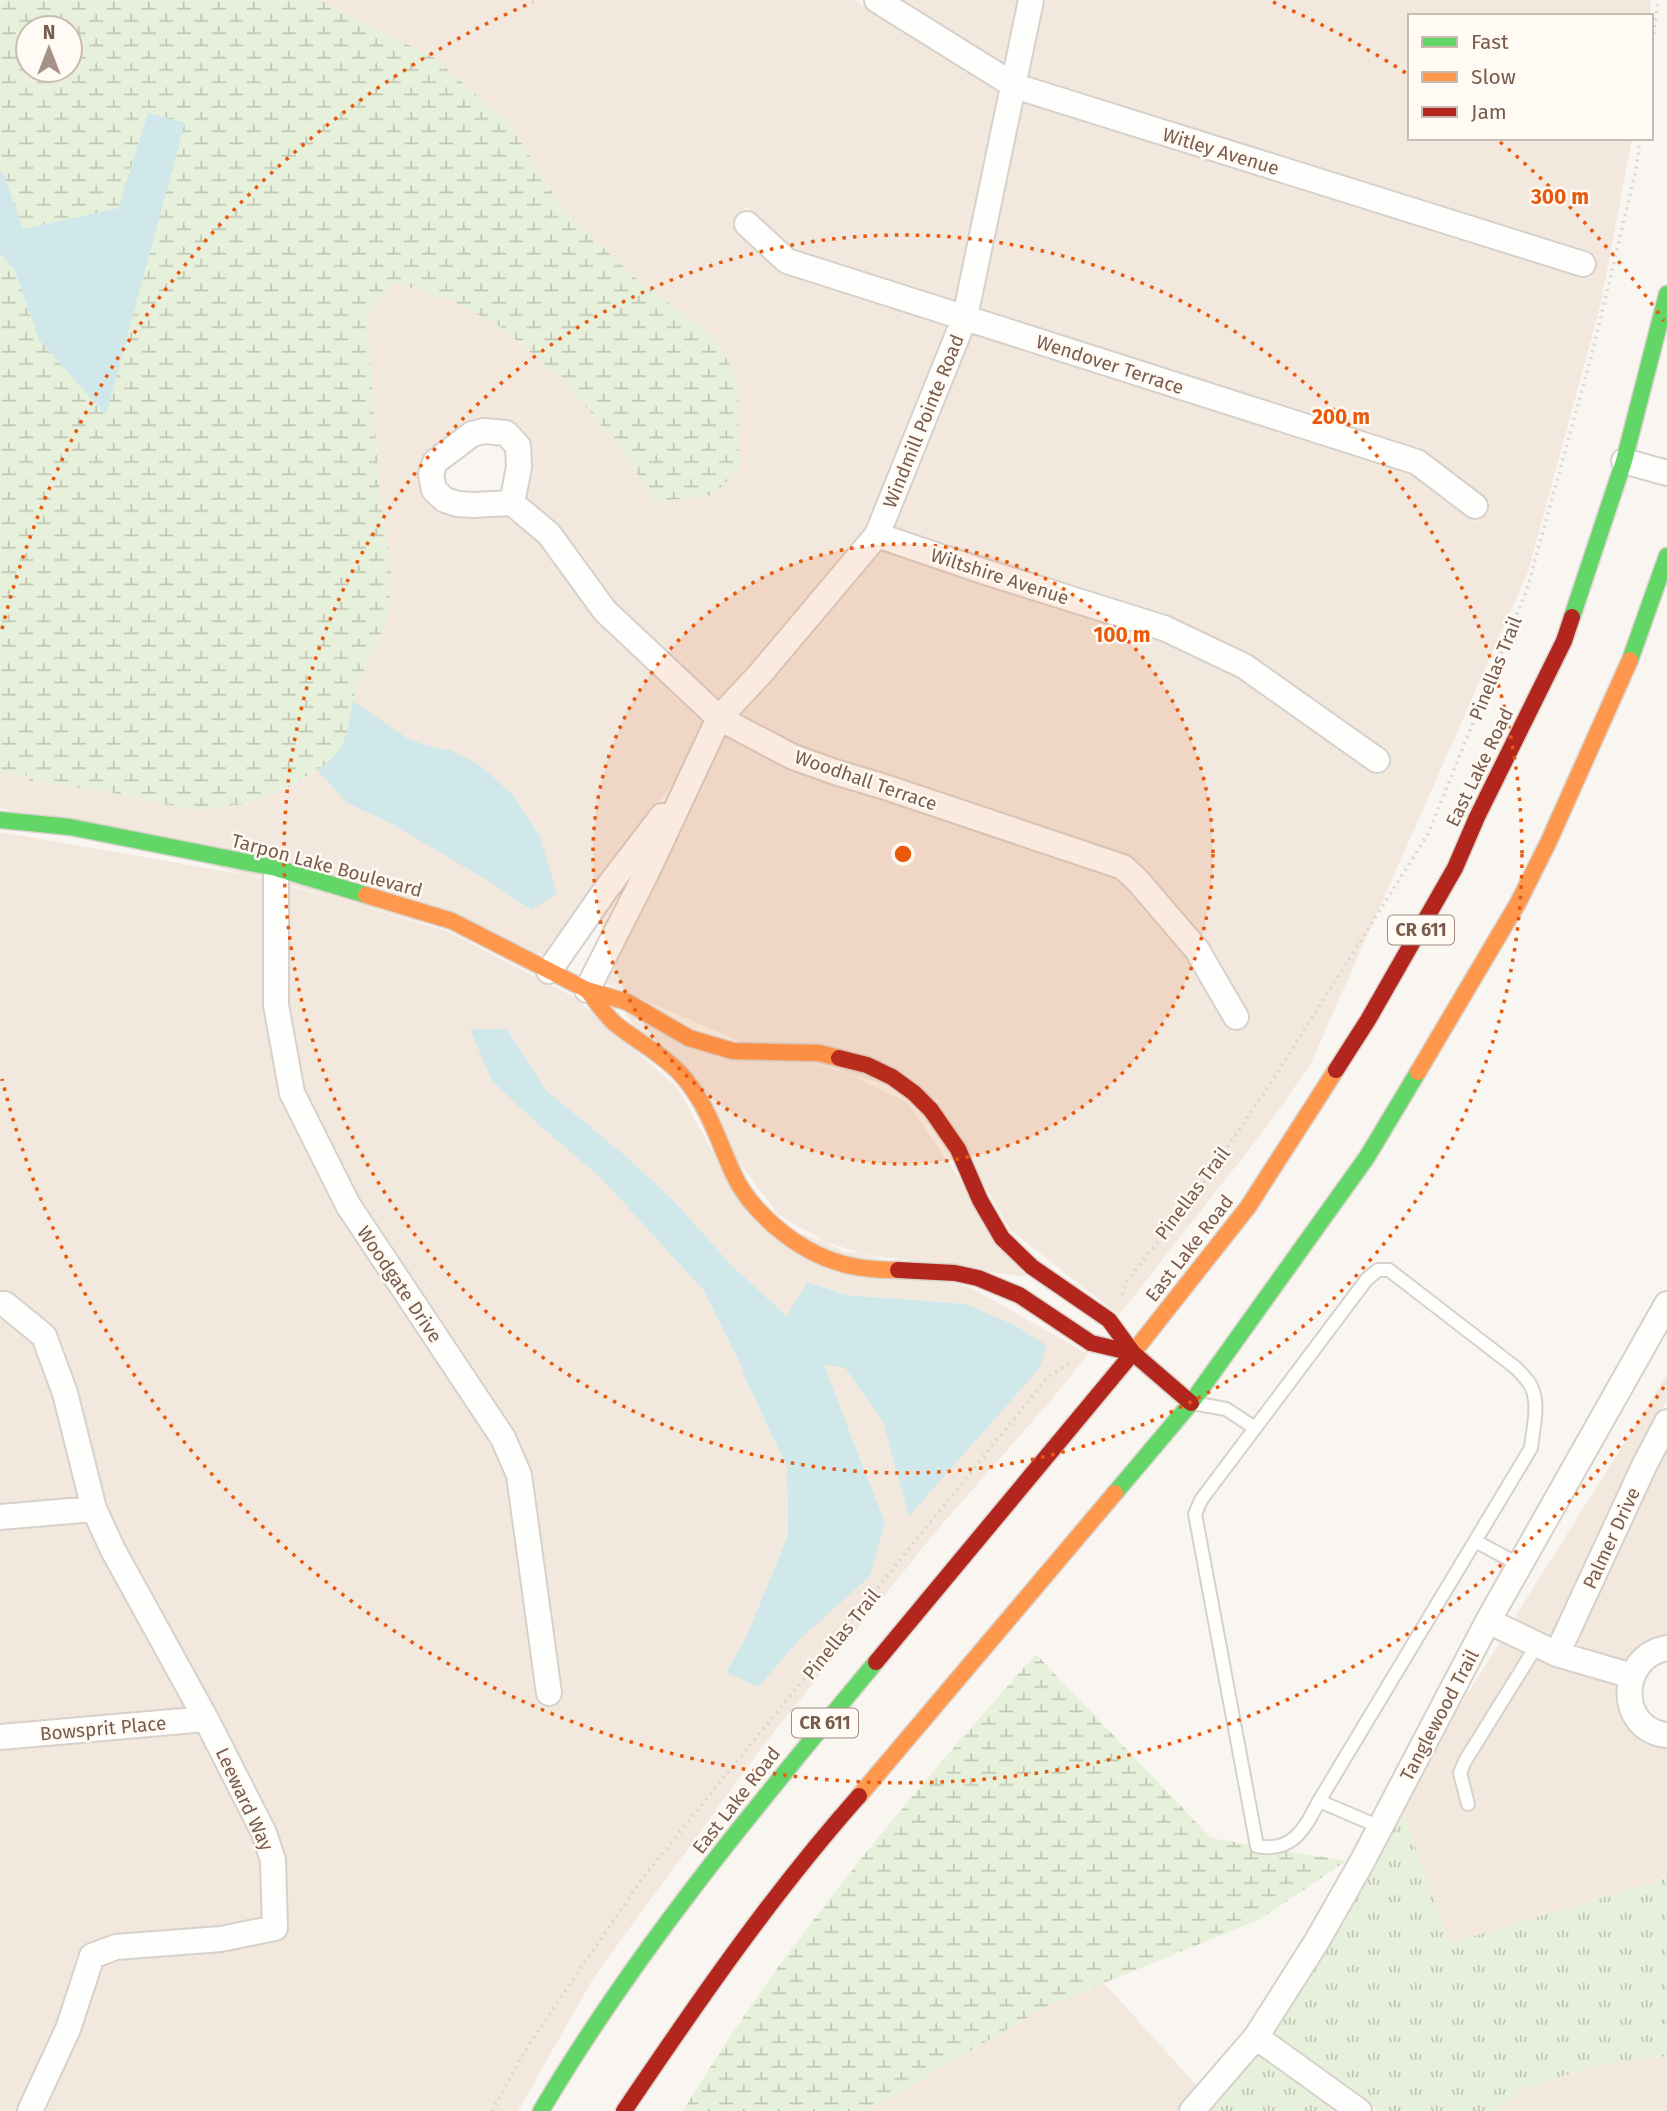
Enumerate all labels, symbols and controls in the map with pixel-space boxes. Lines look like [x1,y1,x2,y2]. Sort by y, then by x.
north arrow [14,14,84,84]
legend [1408,14,1653,140]
text: N [43,21,55,44]
text: Fast [1471,29,1509,55]
text: Slow [1471,64,1516,90]
text: Jam [1471,99,1507,125]
street label: Witley Avenue [1160,123,1282,180]
text: 300 m [1530,184,1589,210]
street label: Wendover Terrace [1033,330,1187,399]
street label: Windmill Pointe Road [878,331,969,511]
text: 200 m [1312,404,1370,430]
street label: Wiltshire Avenue [928,543,1072,610]
street label: Pinellas Trail [1464,612,1527,724]
text: 100 m [1093,622,1151,648]
street label: East Lake Road [1441,704,1518,830]
street label: Woodhall Terrace [792,745,940,816]
street label: Tarpon Lake Boulevard [229,829,425,902]
centre of rings [891,842,915,866]
road number: CR 611 [1388,916,1454,945]
street label: Pinellas Trail [1150,1142,1235,1244]
street label: East Lake Road [1141,1190,1238,1306]
street label: Woodgate Drive [352,1222,447,1347]
street label: Palmer Drive [1578,1484,1645,1593]
street label: Pinellas Trail [798,1584,885,1684]
street label: Tanglewood Trail [1395,1645,1484,1785]
road number: CR 611 [792,1708,858,1738]
street label: Bowsprit Place [39,1712,167,1745]
street label: East Lake Road [688,1742,785,1858]
street label: Leeward Way [211,1744,279,1855]

